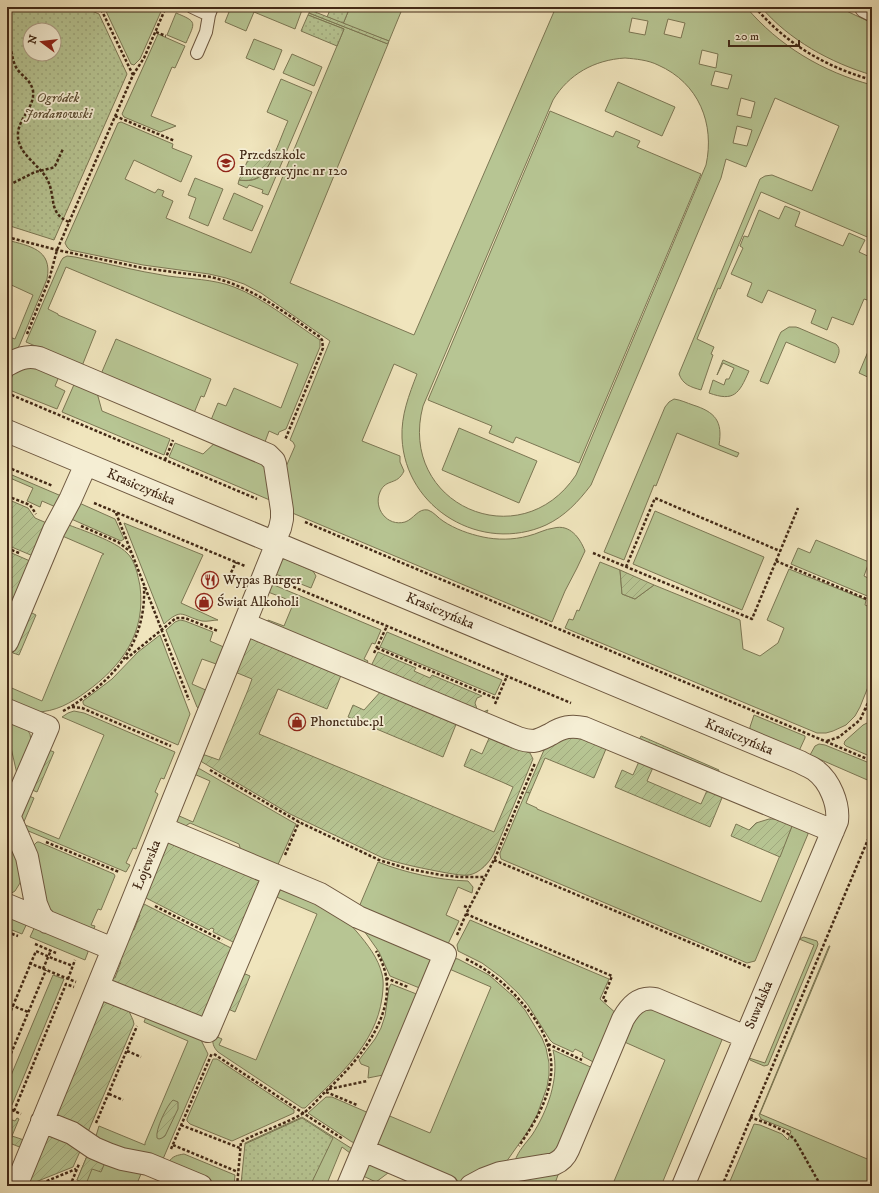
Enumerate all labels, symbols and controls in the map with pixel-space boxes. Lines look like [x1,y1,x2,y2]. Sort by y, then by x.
north arrow [22,22,62,62]
scale bar [729,22,799,48]
text: 20 m [735,29,759,44]
text: N [25,33,41,46]
park label: Ogródek Jordanowski [24,89,94,123]
place label: Przedszkole Integracyjne nr 120 [239,146,347,180]
school or university icon: Przedszkole Integracyjne nr 120 [216,153,236,173]
street label: Krasiczyńska [104,464,178,510]
restaurant icon: Wypas Burger [200,570,220,590]
place label: Wypas Burger [222,571,302,589]
street label: Krasiczyńska [403,588,477,634]
shop icon: Świat Alkoholi [194,592,214,612]
place label: Świat Alkoholi [217,593,299,611]
shop icon: Phonetube.pl [287,712,307,732]
place label: Phonetube.pl [310,713,384,731]
street label: Krasiczyńska [702,714,776,760]
street label: Łojewska [129,837,165,893]
street label: Suwalska [741,978,777,1032]

